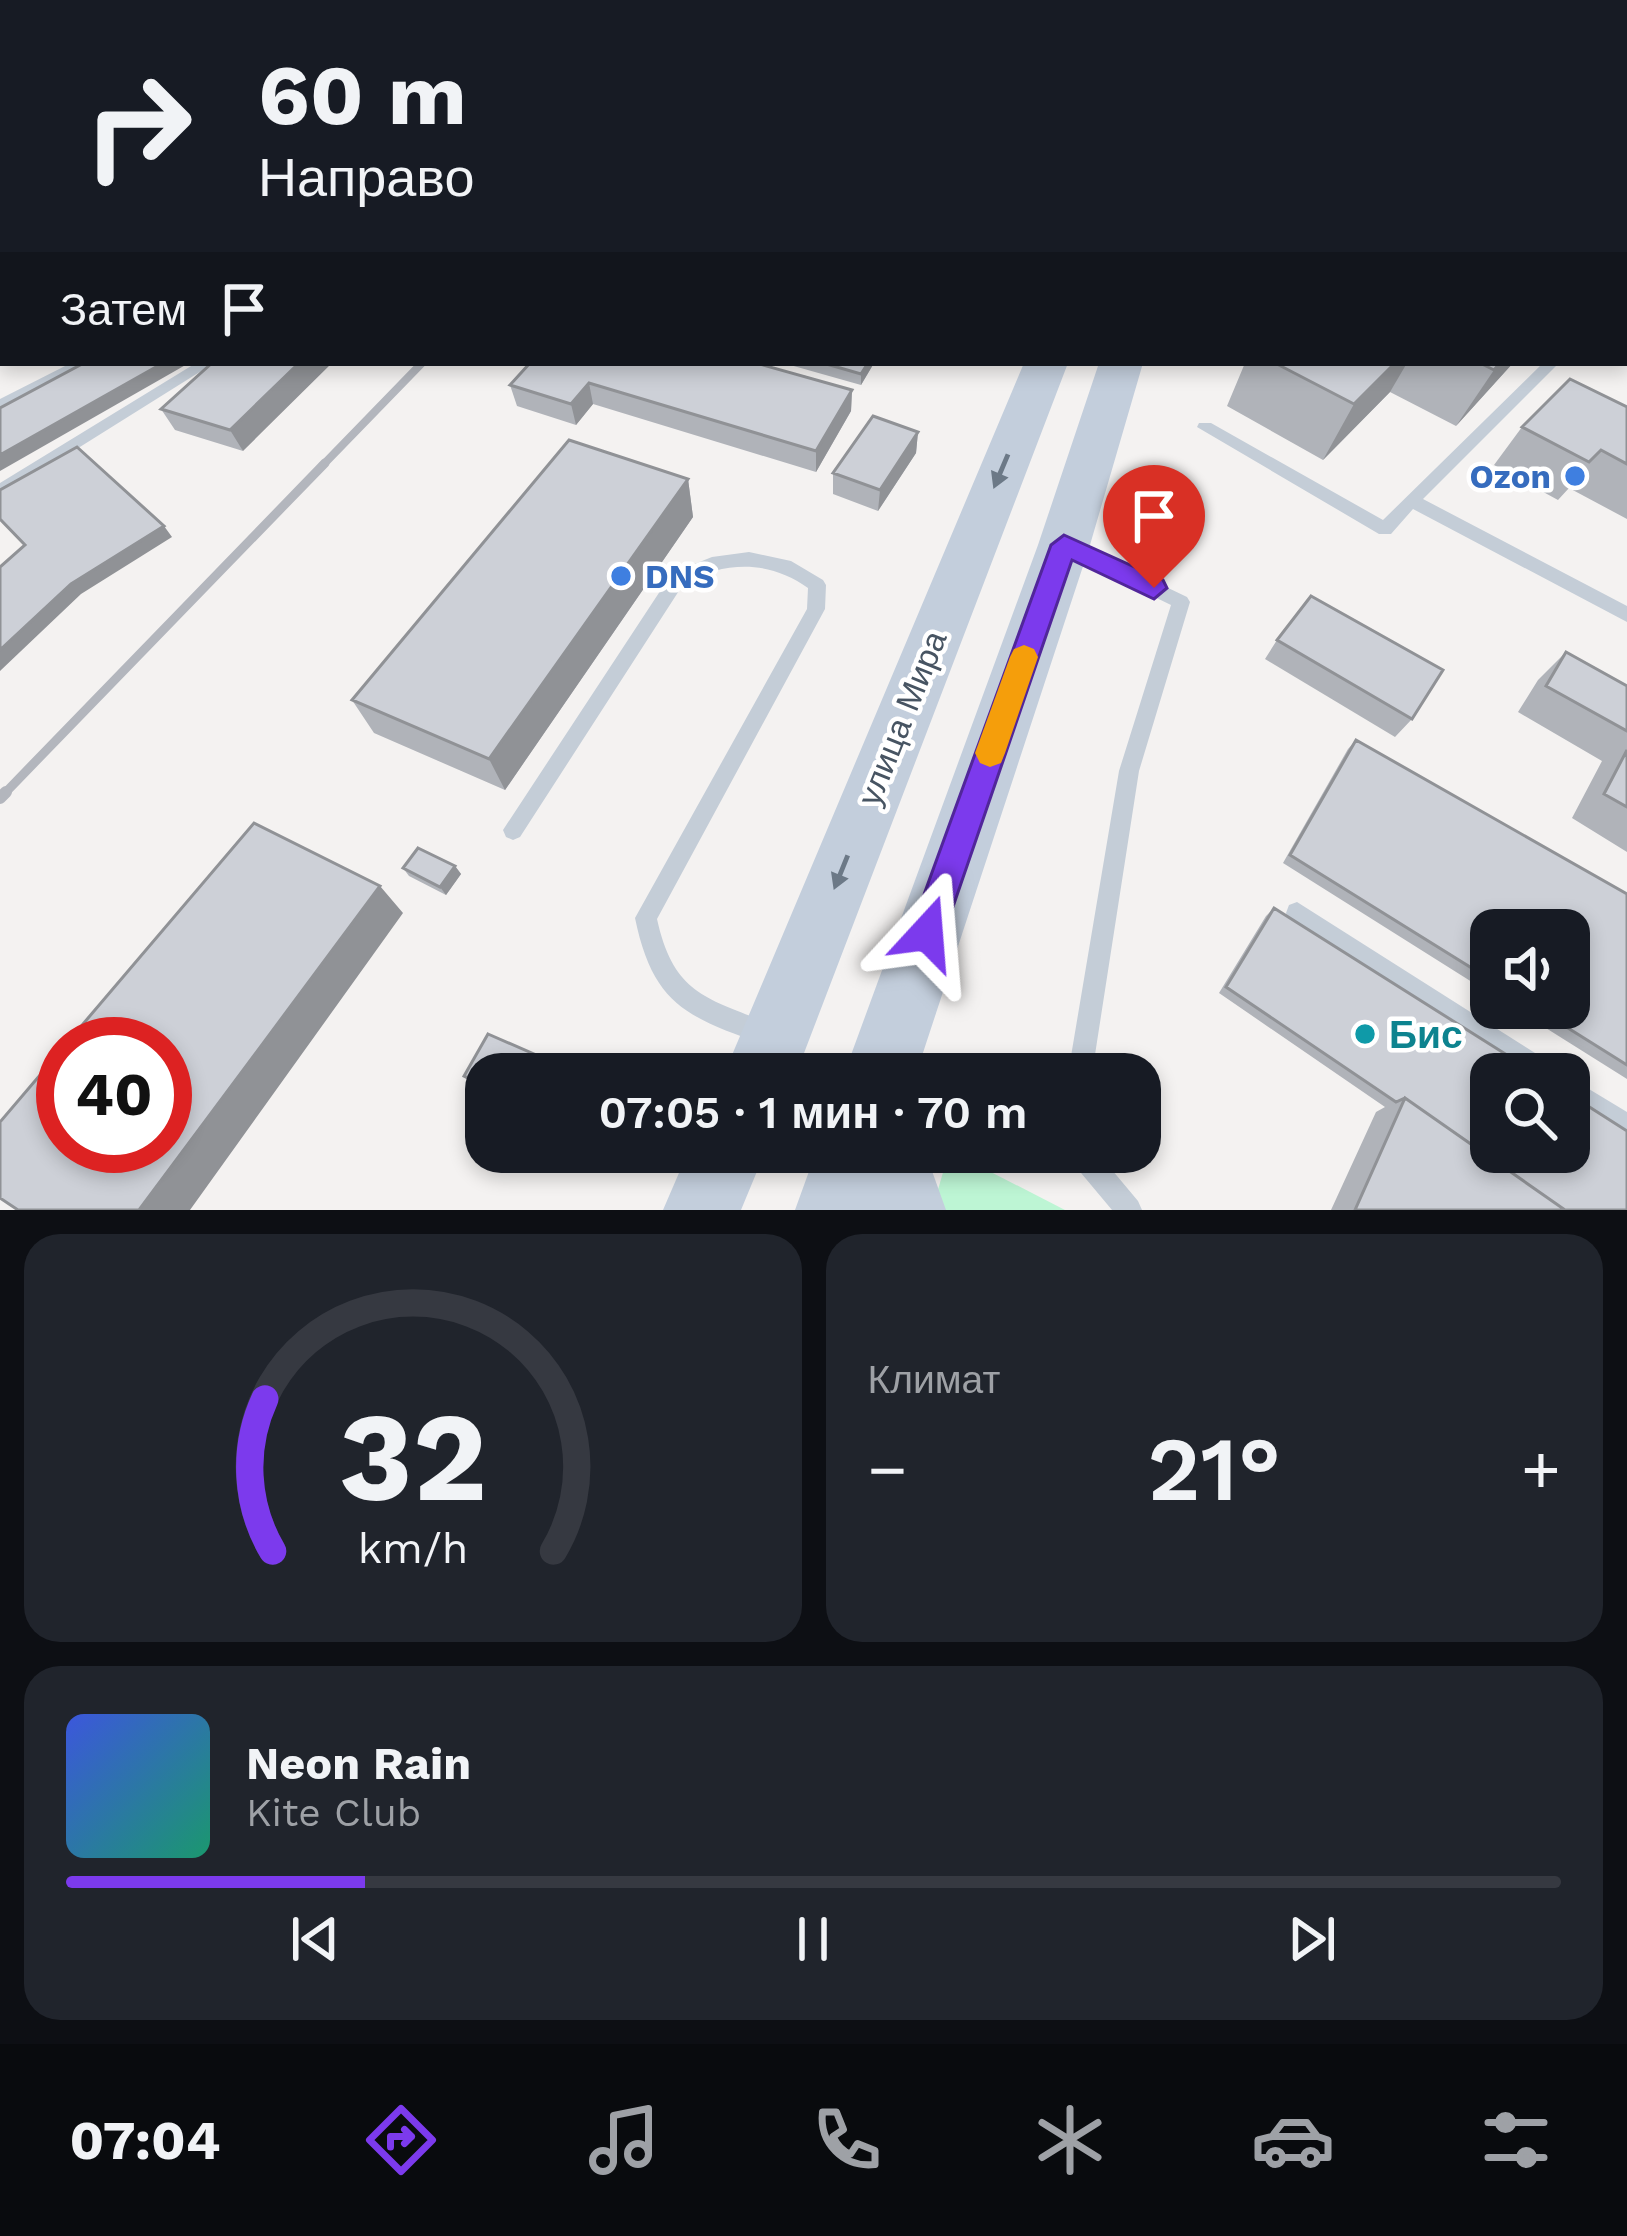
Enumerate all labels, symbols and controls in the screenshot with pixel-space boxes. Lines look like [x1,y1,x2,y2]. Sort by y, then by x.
text: 60 m [258,46,467,144]
icon: right [60,48,216,204]
text: Направо [258,146,474,209]
icon: arrive [211,276,277,342]
text: Затем [60,283,187,336]
one-way arrow [991,453,1010,489]
place label: Ozon [1470,457,1551,496]
marker: Ozon [1562,463,1588,489]
pin [1103,465,1205,588]
icon: arrive [1121,483,1187,549]
place label: DNS [645,557,714,596]
marker: DNS [608,563,634,589]
street label: улица Мира [849,625,955,811]
one-way arrow [831,855,850,891]
position arrow [864,870,990,996]
map controls [1470,909,1590,1173]
button: sound [1470,909,1590,1029]
place label: Бис [1389,1012,1463,1057]
speed limit sign: 40 [36,1017,192,1173]
marker: Бис [1352,1021,1378,1047]
button: search [1470,1053,1590,1173]
text: 07:05 · 1 мин · 70 m [599,1086,1027,1139]
text: Климат [868,1357,1000,1402]
text: 32 [339,1384,487,1530]
text: 21° [1147,1416,1281,1522]
text: − [868,1431,907,1508]
text: + [1521,1431,1561,1508]
text: km/h [357,1523,468,1573]
text: Neon Rain [246,1737,471,1790]
text: Kite Club [246,1790,421,1835]
icon: previous [282,1906,348,1972]
icon: pause [780,1906,846,1972]
icon: next [1279,1906,1345,1972]
icon: directions [359,2098,443,2182]
icon: music [582,2098,666,2182]
icon: phone [805,2098,889,2182]
icon: climate [1028,2098,1112,2182]
icon: car [1251,2098,1335,2182]
icon: filters [1474,2098,1558,2182]
text: 07:04 [69,2109,221,2172]

